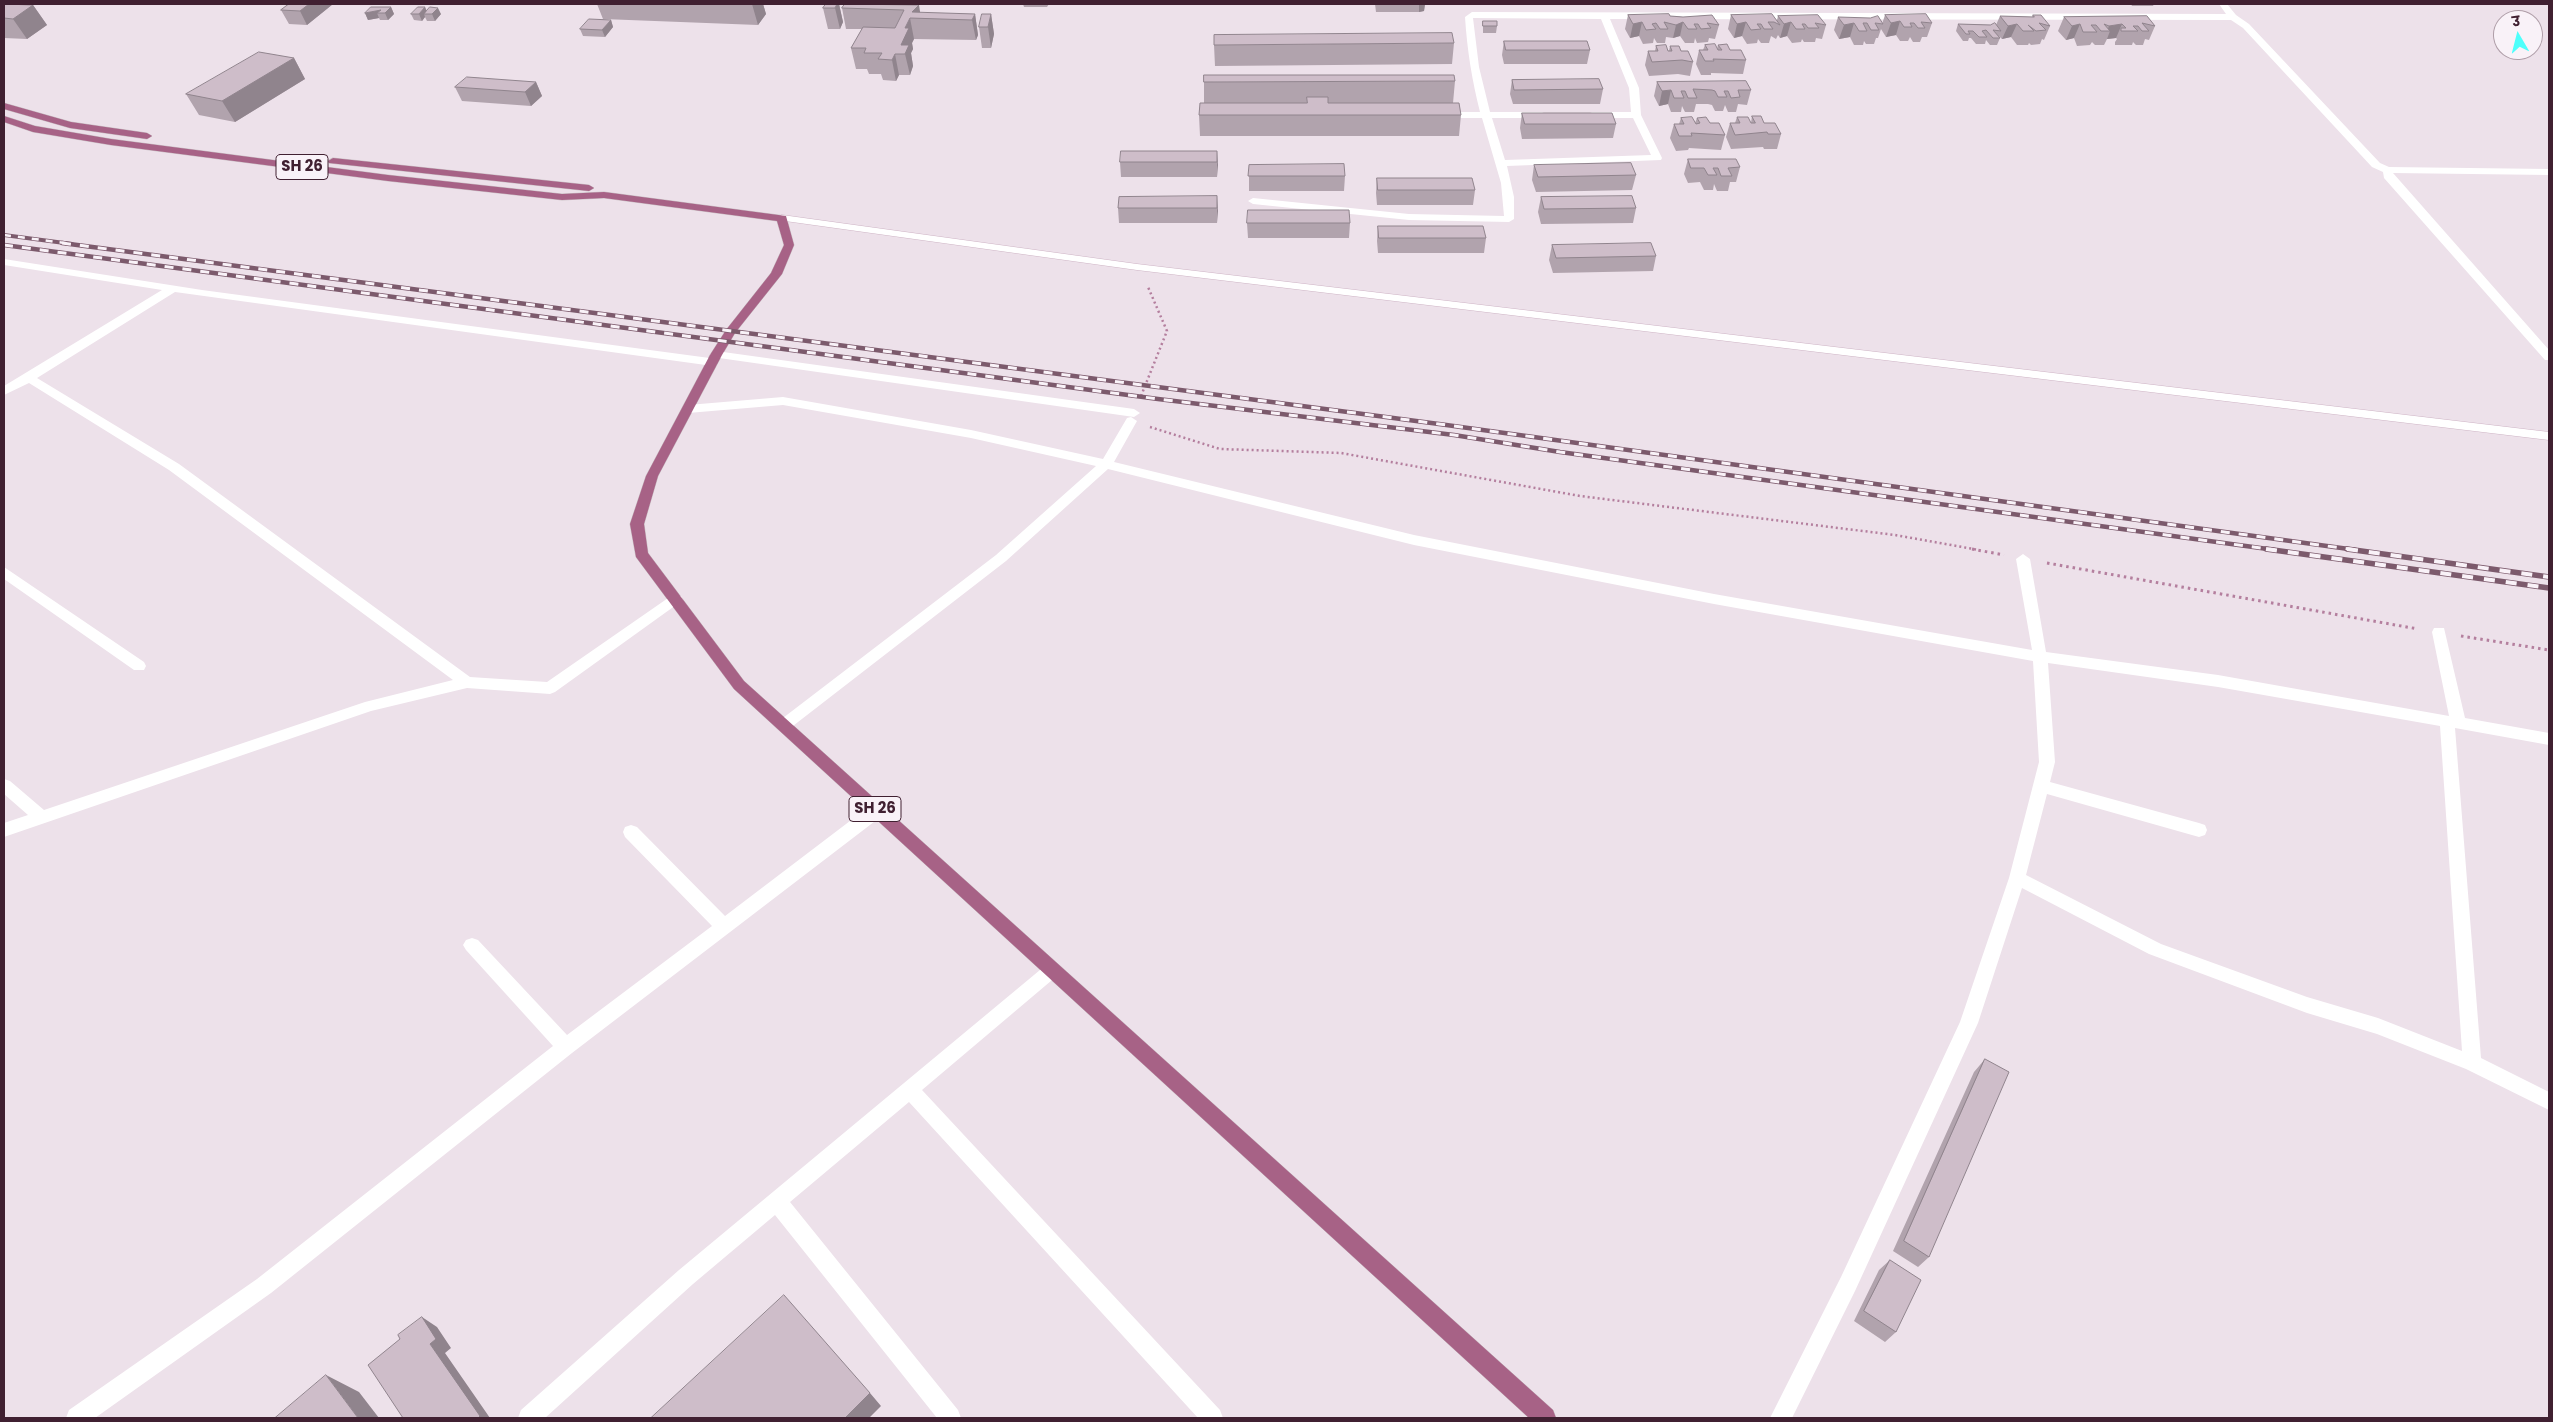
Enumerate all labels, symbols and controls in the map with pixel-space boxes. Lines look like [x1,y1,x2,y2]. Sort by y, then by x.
north arrow [2493,10,2543,60]
text: उ [2511,11,2521,32]
road number: SH 26 [276,154,328,180]
road number: SH 26 [849,796,901,822]

